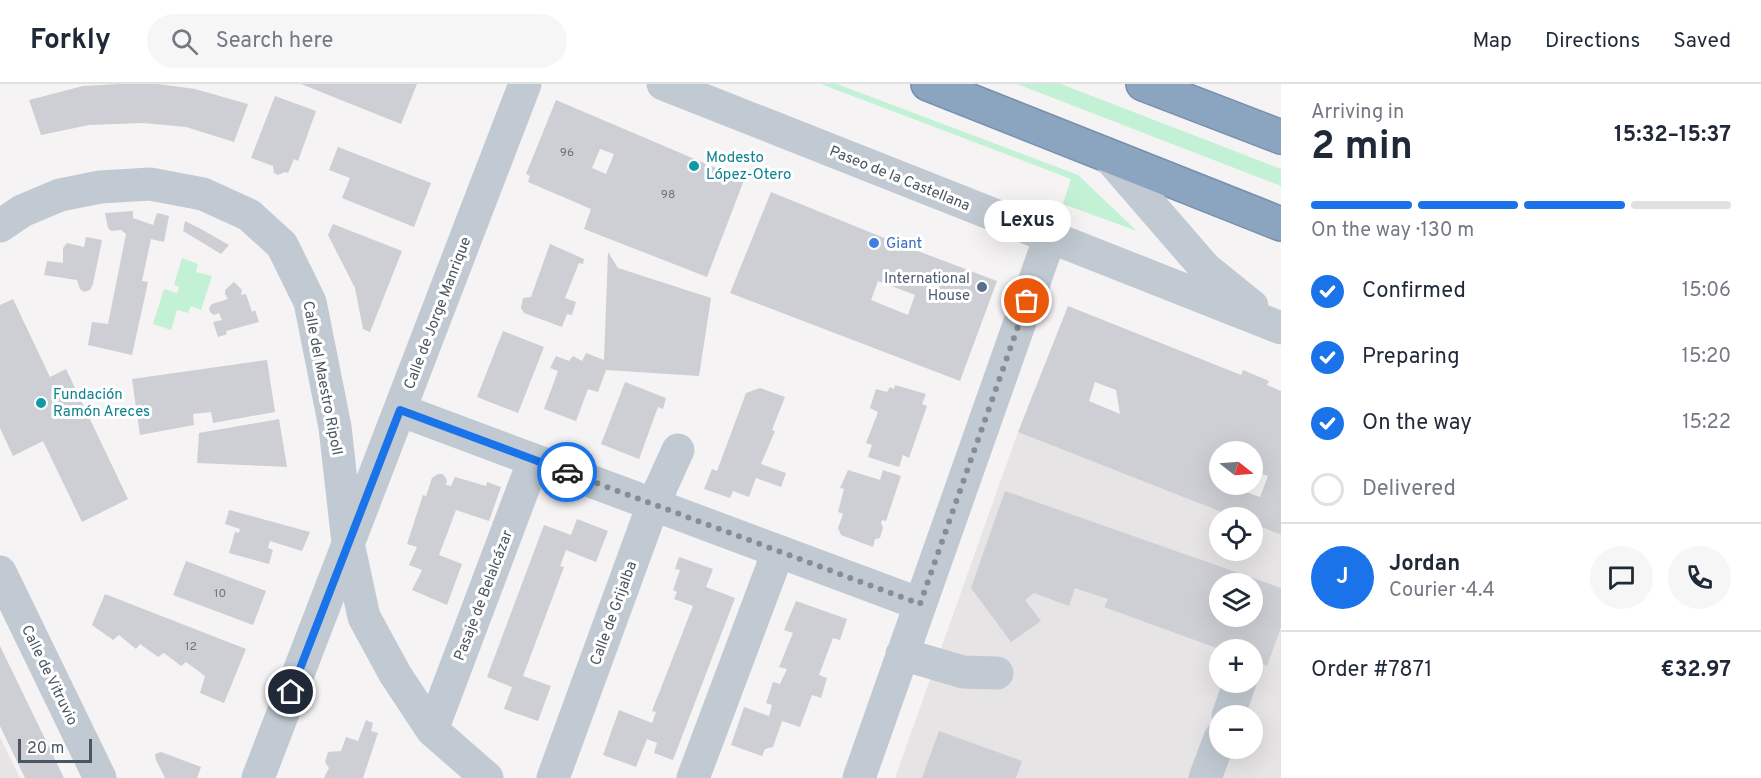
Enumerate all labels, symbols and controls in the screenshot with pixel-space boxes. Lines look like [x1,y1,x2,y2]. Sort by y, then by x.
search box [147,14,567,68]
text: Forkly [30,23,111,59]
icon: search [168,25,201,58]
text: Search here [216,28,333,55]
text: Map [1472,28,1512,55]
text: Directions [1545,28,1640,55]
text: Saved [1673,28,1731,55]
text: Arriving in [1311,100,1404,126]
text: 15:32–15:37 [1614,122,1731,149]
text: 2 min [1311,124,1413,173]
street label: Paseo de la Castellana [826,142,973,216]
house number: 96 [560,145,574,161]
place label: Modesto López-Otero [706,149,791,185]
marker: Modesto López-Otero [687,159,701,173]
house number: 98 [661,187,675,203]
callout: Lexus [984,199,1070,241]
text: Lexus [1000,208,1055,234]
text: On the way · 130 m [1311,218,1474,244]
street label: Calle de Jorge Manrique [401,235,476,392]
place label: Giant [886,235,922,254]
marker: Giant [867,236,881,250]
place label: International House [884,270,970,306]
pin [1001,275,1052,326]
icon: check [1311,275,1344,308]
text: Confirmed [1362,278,1466,305]
text: 15:06 [1682,278,1731,304]
marker: International House [975,280,989,294]
icon: bag [1010,284,1043,317]
street label: Calle del Maestro Ripoll [297,300,346,457]
icon: check [1311,341,1344,374]
text: Preparing [1362,344,1460,371]
text: 15:20 [1682,344,1731,370]
place label: Fundación Ramón Areces [53,386,150,422]
marker: Fundación Ramón Areces [34,396,48,410]
icon: check [1311,407,1344,440]
text: On the way [1362,410,1472,437]
text: 15:22 [1682,410,1731,436]
north arrow [1209,441,1263,495]
map controls [1209,441,1263,759]
courier [537,442,597,502]
icon: car [551,456,584,489]
text: Delivered [1362,476,1456,503]
button: locate [1209,507,1263,561]
street label: Pasaje de Belalcázar [451,527,518,664]
button: chat [1590,546,1653,609]
button: phone [1668,546,1731,609]
text: Jordan [1389,551,1460,578]
street label: Calle de Grijalba [587,559,642,668]
text: J [1336,564,1349,591]
button: layers [1209,573,1263,627]
text: Courier · 4.4 [1389,578,1495,604]
house number: 10 [214,586,226,602]
street label: Calle de Vitruvio [16,622,81,729]
house number: 12 [185,639,197,655]
button: + [1209,639,1263,693]
text: Order #7871 [1311,657,1432,684]
text: €32.97 [1661,657,1731,684]
pin [265,666,316,717]
icon: home [274,675,307,708]
button: − [1209,705,1263,759]
scale bar [18,736,92,764]
text: 20 m [27,739,64,759]

